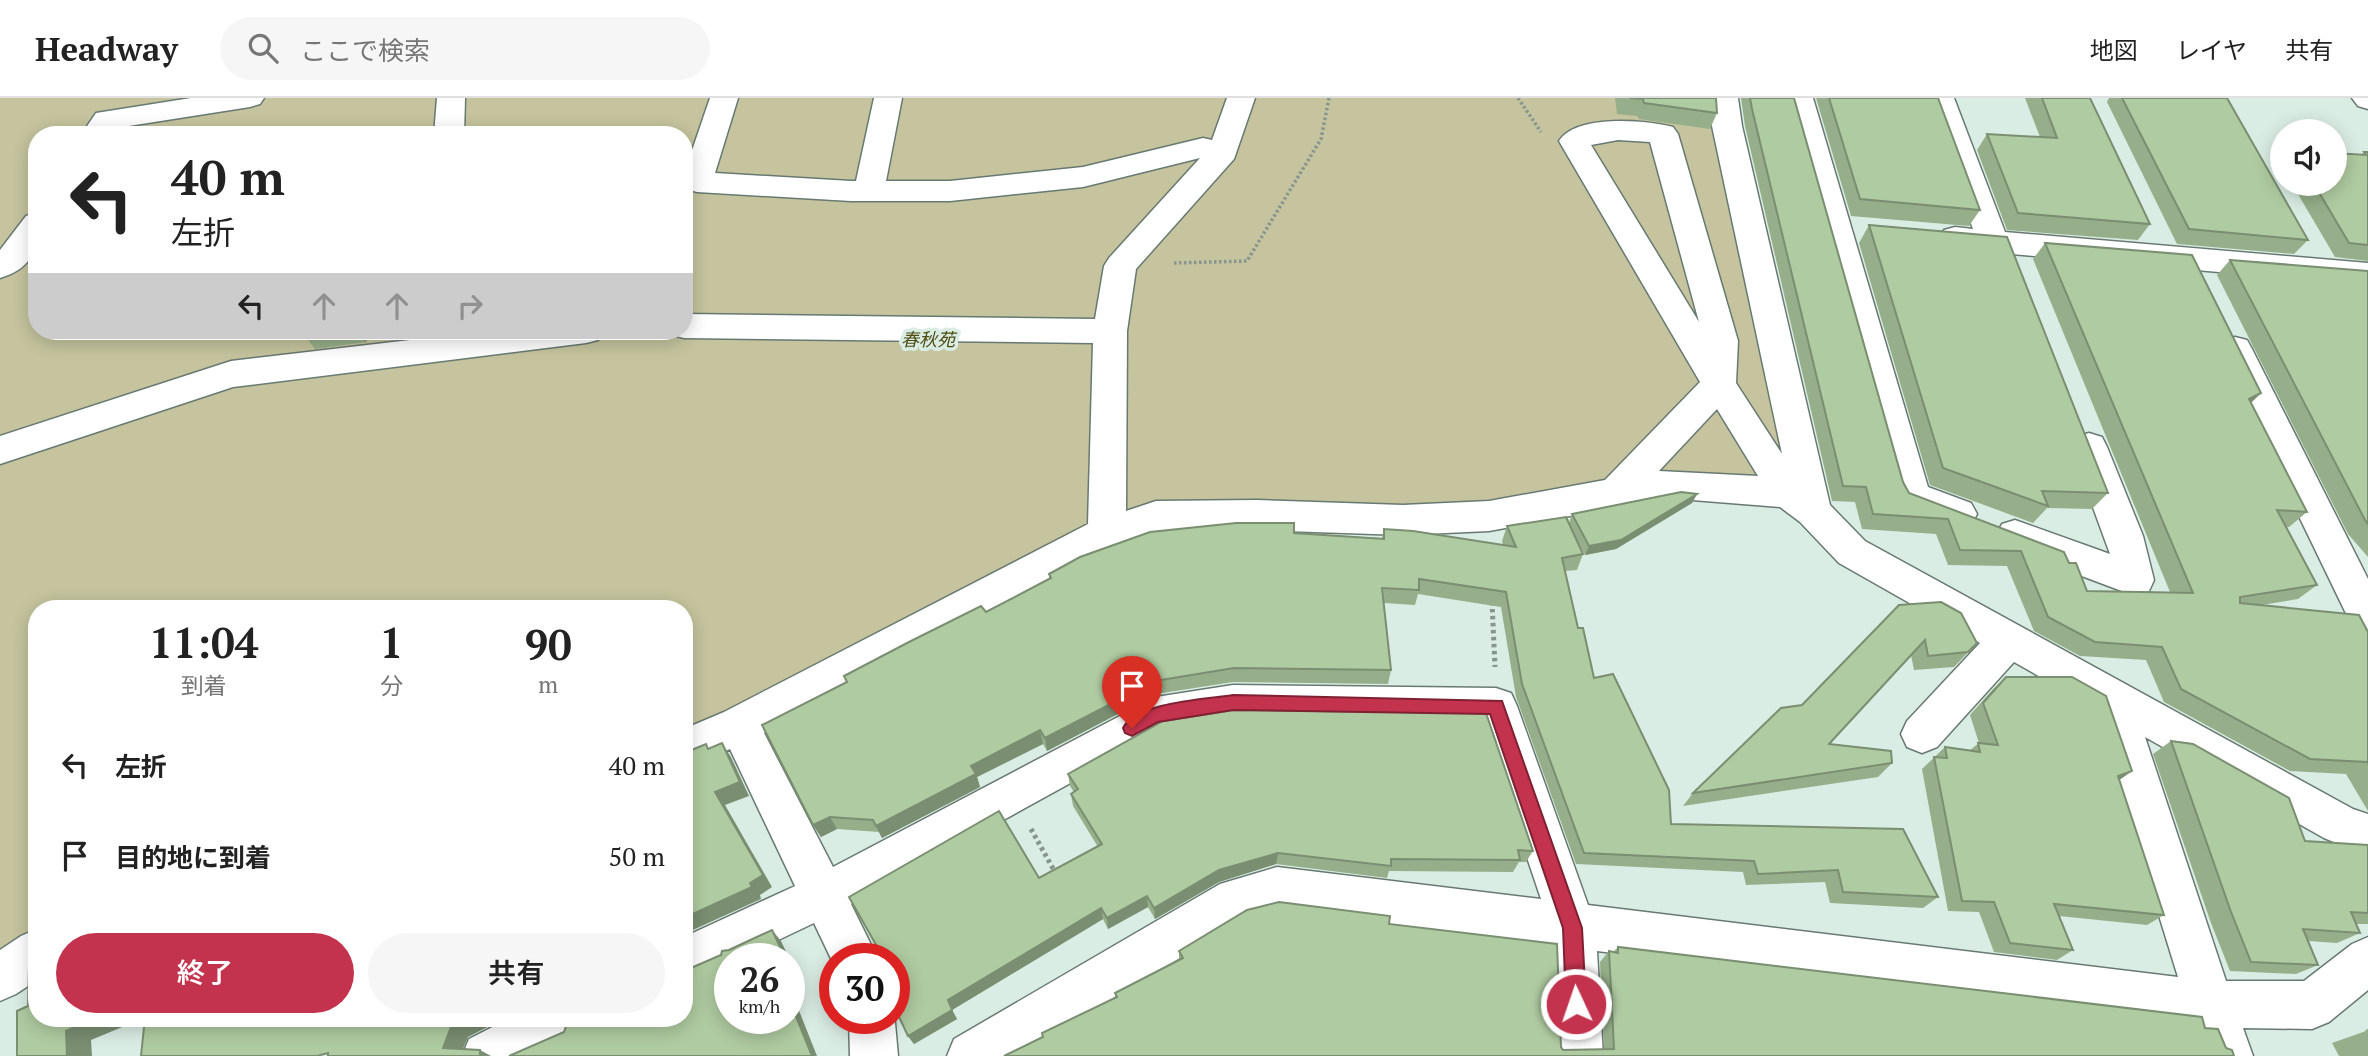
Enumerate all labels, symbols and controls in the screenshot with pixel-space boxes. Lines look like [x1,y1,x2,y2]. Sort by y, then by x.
search box [220,17,710,80]
text: Headway [35,27,178,70]
icon: search [244,29,282,67]
text: ここで検索 [300,33,430,67]
text: 地図 [2090,34,2138,66]
text: レイヤ [2176,34,2247,66]
text: 共有 [2285,34,2333,66]
map controls [2270,119,2347,196]
button: sound [2270,119,2347,196]
text: 40 m [171,144,285,209]
icon: left [56,154,147,245]
text: 左折 [171,211,235,253]
icon: left [232,287,270,325]
icon: ahead [305,287,343,325]
icon: ahead [378,287,416,325]
icon: right [451,287,489,325]
park label: 春秋苑 [901,327,958,351]
text: 11:04 [149,614,258,670]
text: 1 [380,614,403,670]
text: 90 [524,616,572,672]
pin [1102,656,1162,728]
icon: arrive [1113,667,1151,705]
text: m [538,669,558,700]
text: 到着 [181,670,227,701]
text: 分 [380,670,403,701]
icon: left [56,746,94,784]
text: 40 m [609,748,665,782]
text: 左折 [115,749,167,783]
icon: arrive [56,837,94,875]
text: 50 m [609,839,665,873]
text: 目的地に到着 [115,840,271,874]
button: 終了 [56,933,354,1013]
button: 共有 [368,933,665,1013]
speed limit sign: 30 [819,943,910,1034]
text: 26 [740,956,779,1002]
position arrow [1539,967,1613,1041]
text: km/h [739,994,780,1018]

